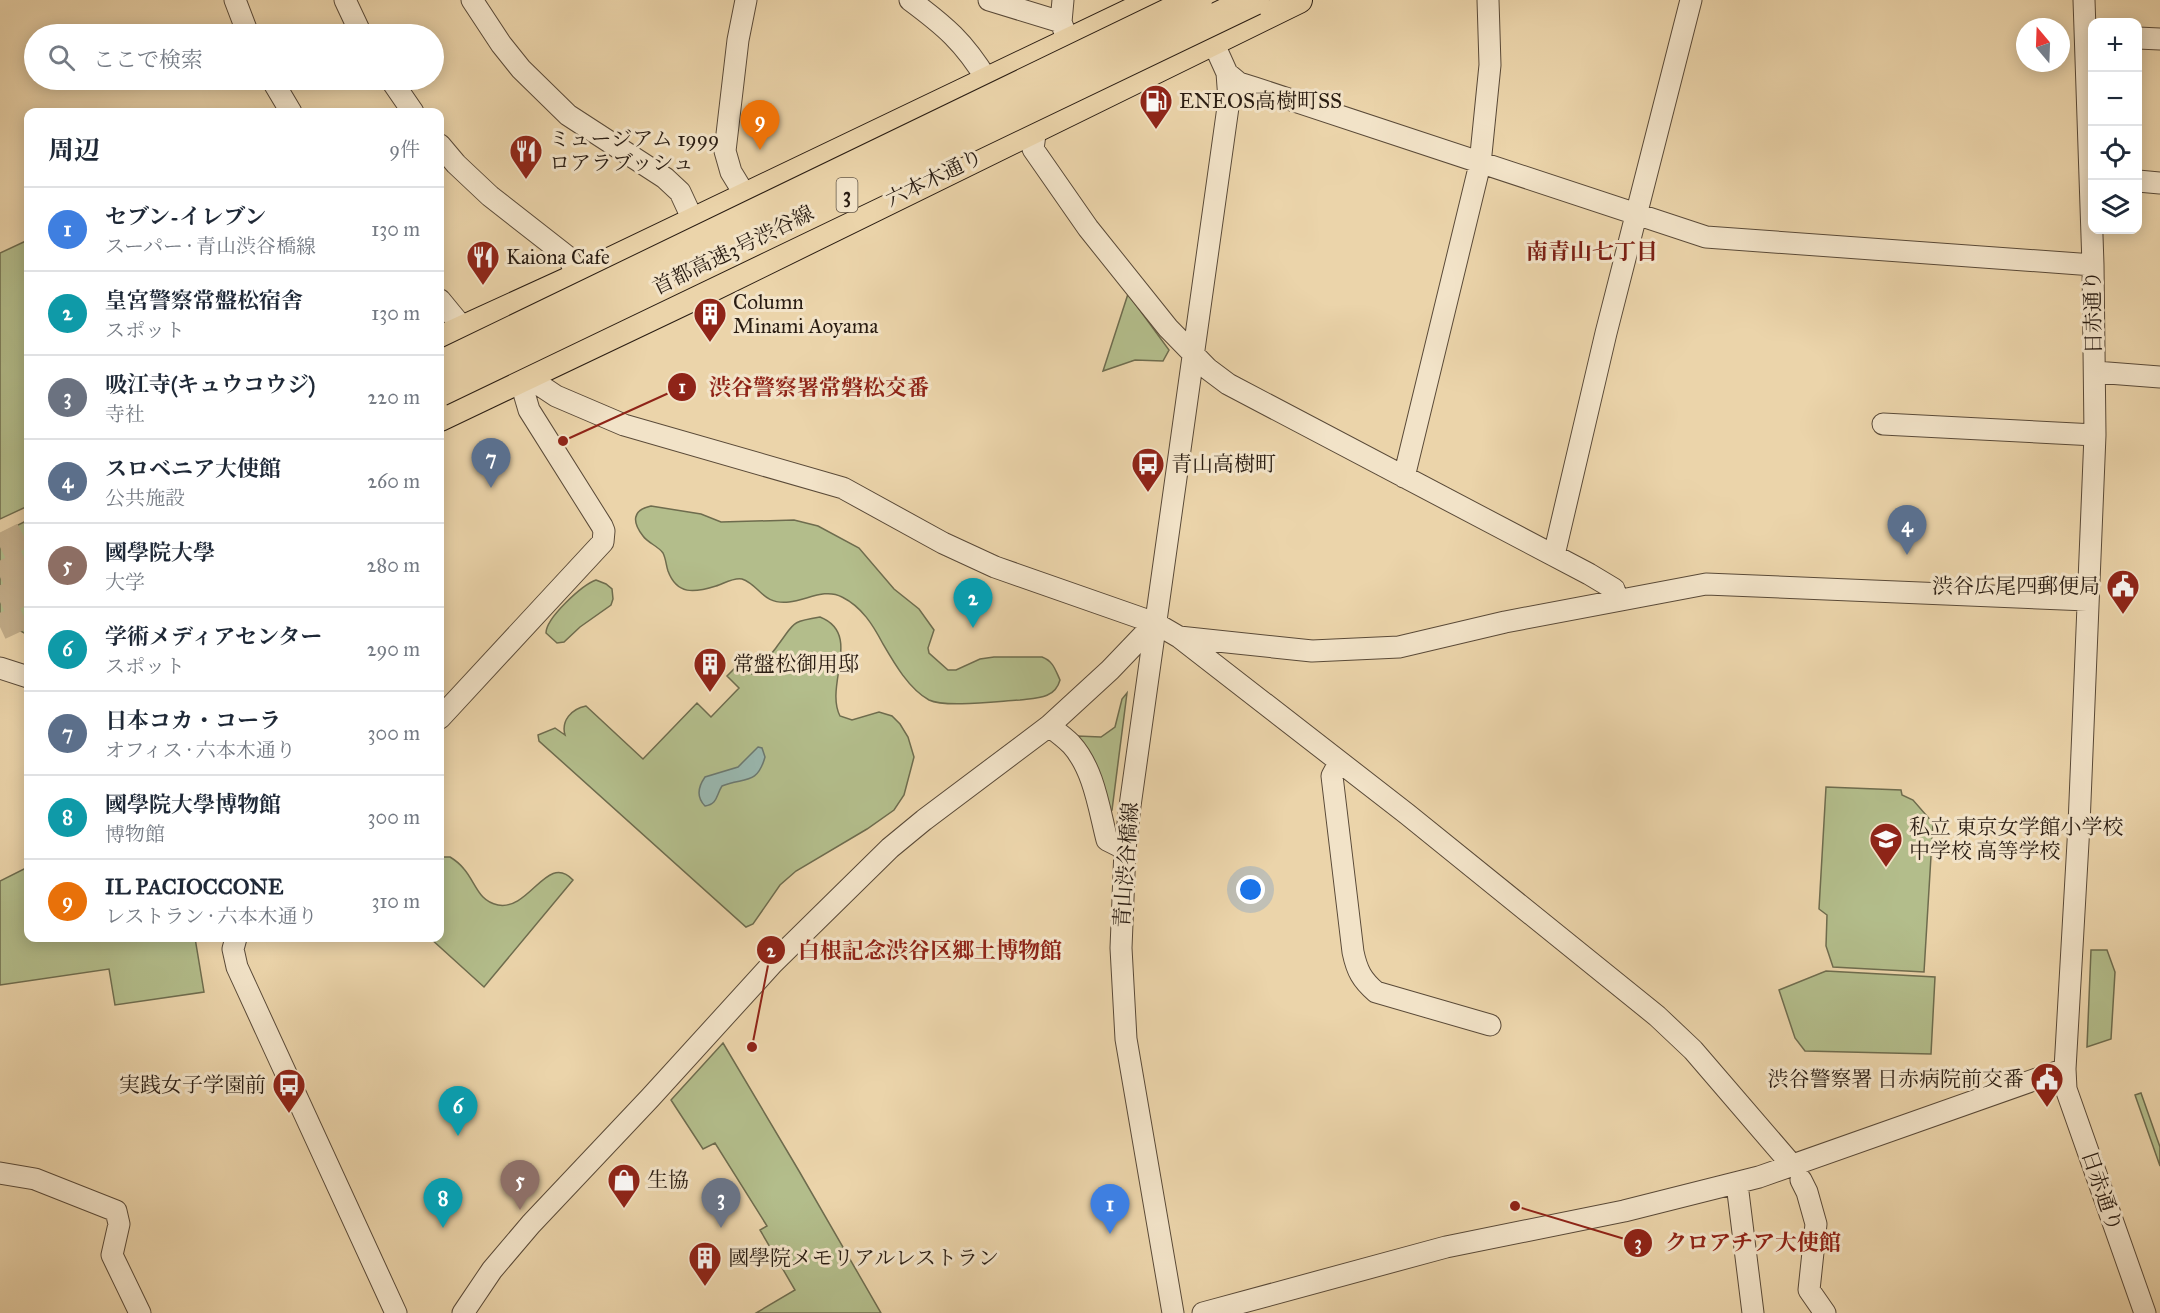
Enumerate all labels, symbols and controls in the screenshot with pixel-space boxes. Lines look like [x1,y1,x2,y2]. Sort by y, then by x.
north arrow [2016,18,2070,72]
map controls [2088,18,2142,234]
button: + [2088,18,2142,72]
search box [24,24,444,90]
icon: search [45,41,78,74]
text: ここで検索 [93,46,203,73]
button: − [2088,72,2142,126]
fuel station icon: ENEOS高樹町SS [1138,83,1174,130]
place label: ENEOS高樹町SS [1179,88,1342,114]
pin: 9 [740,100,780,150]
place label: ミュージアム 1999 ロアラブッシュ [549,126,719,176]
button: locate [2088,126,2142,180]
restaurant icon: ミュージアム 1999 ロアラブッシュ [508,133,544,180]
text: 周辺 [48,134,100,166]
text: 9件 [389,137,420,161]
street label: 六本木通り [881,143,987,213]
road number: 3 [836,178,858,212]
button: layers [2088,180,2142,234]
street label: 首都高速3号渋谷線 [648,200,818,300]
text: セブン-イレブン [105,203,266,230]
text: 1 [64,217,71,241]
text: 130 m [371,217,420,241]
text: スーパー · 青山渋谷橋線 [105,234,316,258]
district label: 南青山七丁目 [1526,238,1658,265]
restaurant icon: Kaiona Cafe [465,239,501,286]
place label: Kaiona Cafe [506,244,610,270]
street label: 日赤通り [2079,270,2107,354]
text: 皇宮警察常盤松宿舎 [105,287,303,314]
place label: Column Minami Aoyama [733,289,878,339]
building icon: Column Minami Aoyama [692,296,728,343]
text: 2 [63,301,72,325]
text: 130 m [371,301,420,325]
text: スポット [105,318,185,342]
callout: 渋谷警察署常磐松交番 [667,367,941,407]
text: 吸江寺(キュウコウジ) [105,371,315,398]
text: 渋谷警察署常磐松交番 [709,374,929,401]
text: 1 [678,376,686,398]
text: 3 [64,385,72,409]
text: 220 m [368,385,420,409]
text: 寺社 [105,402,145,426]
pin: 7 [472,438,510,488]
bus stop icon: 青山高樹町 [1130,446,1166,493]
place label: 青山高樹町 [1171,451,1276,477]
text: スロベニア大使館 [105,455,281,482]
text: 4 [62,469,73,493]
text: 260 m [367,469,420,493]
text: 公共施設 [105,486,185,510]
pin: 4 [1888,506,1926,555]
text: 國學院大學 [105,539,215,566]
text: 5 [63,553,72,577]
text: 280 m [367,553,420,577]
public building icon: 渋谷広尾四郵便局 [2105,568,2141,615]
text: 大学 [105,570,145,594]
place label: 渋谷広尾四郵便局 [1932,573,2100,599]
pin: 2 [954,578,992,628]
text: 学術メディアセンター [105,623,322,650]
text: 6 [62,637,73,661]
text: 290 m [367,637,420,661]
building icon: 常盤松御用邸 [692,646,728,693]
place label: 常盤松御用邸 [733,651,859,677]
text: スポット [105,654,185,678]
text: 日本コカ・コーラ [105,707,281,734]
text: 7 [62,721,73,745]
text: 300 m [368,721,420,745]
text: オフィス · 六本木通り [105,738,296,762]
text: 國學院大學博物館 [105,791,281,818]
street label: 青山渋谷橋線 [1109,801,1143,929]
text: 8 [62,805,73,829]
text: 300 m [368,805,420,829]
place label: 私立 東京女学館小学校 中学校 高等学校 [1909,814,2124,864]
school or university icon: 私立 東京女学館小学校 中学校 高等学校 [1868,821,1904,868]
text: 博物館 [105,822,165,846]
text: IL PACIOCCONE [105,873,284,900]
your location [1236,875,1265,904]
text: 9 [62,889,73,913]
text: 310 m [371,889,420,913]
text: レストラン · 六本木通り [105,904,317,928]
callout: 白根記念渋谷区郷土博物館 [756,930,1074,970]
text: 白根記念渋谷区郷土博物館 [798,937,1062,964]
text: 2 [767,940,777,962]
public building icon: 渋谷警察署 日赤病院前交番 [2029,1061,2065,1108]
place label: 渋谷警察署 日赤病院前交番 [1767,1066,2024,1092]
bus stop icon: 実践女子学園前 [271,1067,307,1114]
place label: 実践女子学園前 [119,1072,266,1098]
pin: 6 [438,1086,478,1136]
street label: 日赤通り [2076,1147,2128,1235]
pin: 5 [500,1160,540,1210]
shop icon: 生協 [606,1162,642,1209]
place label: 生協 [647,1167,689,1193]
pin: 8 [424,1178,462,1228]
pin: 3 [702,1178,740,1228]
pin: 1 [1090,1184,1130,1234]
callout: クロアチア大使館 [1623,1223,1853,1263]
text: クロアチア大使館 [1665,1229,1841,1256]
text: 3 [1634,1232,1642,1255]
building icon: 國學院メモリアルレストラン [687,1240,723,1287]
place label: 國學院メモリアルレストラン [728,1245,999,1271]

